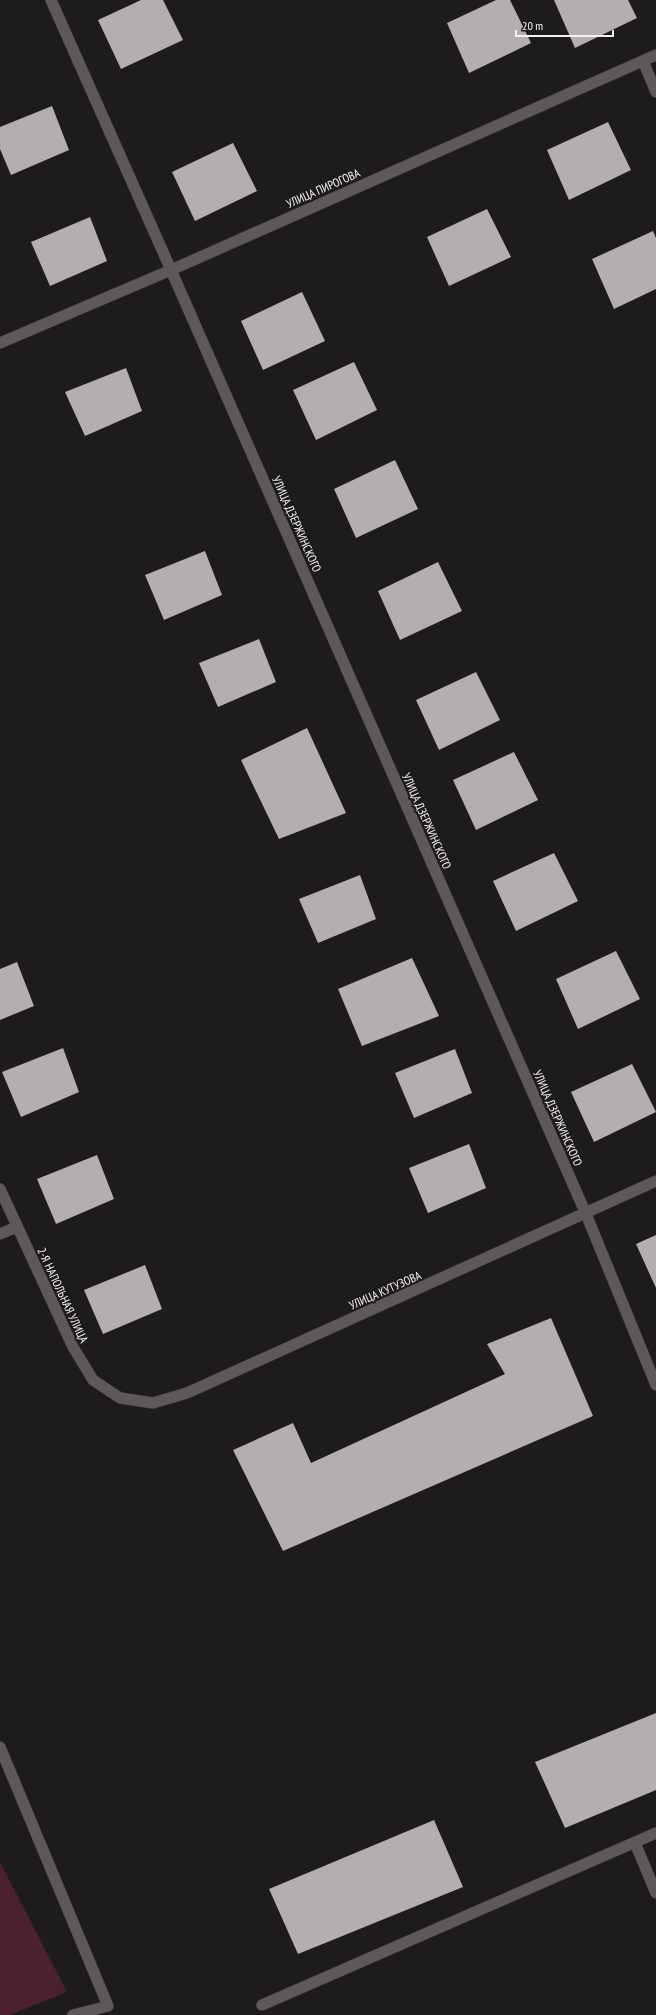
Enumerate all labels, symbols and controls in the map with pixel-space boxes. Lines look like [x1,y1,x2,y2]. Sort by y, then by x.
scale bar [516,12,613,38]
text: 20 m [522,18,543,33]
street label: УЛИЦА ПИРОГОВА [284,165,362,211]
street label: УЛИЦА ДЗЕРЖИНСКОГО [269,474,325,575]
street label: УЛИЦА ДЗЕРЖИНСКОГО [399,771,455,872]
street label: УЛИЦА ДЗЕРЖИНСКОГО [530,1068,586,1169]
street label: 2-Я НАПОЛЬНАЯ УЛИЦА [34,1245,92,1345]
street label: УЛИЦА КУТУЗОВА [347,1267,424,1313]

